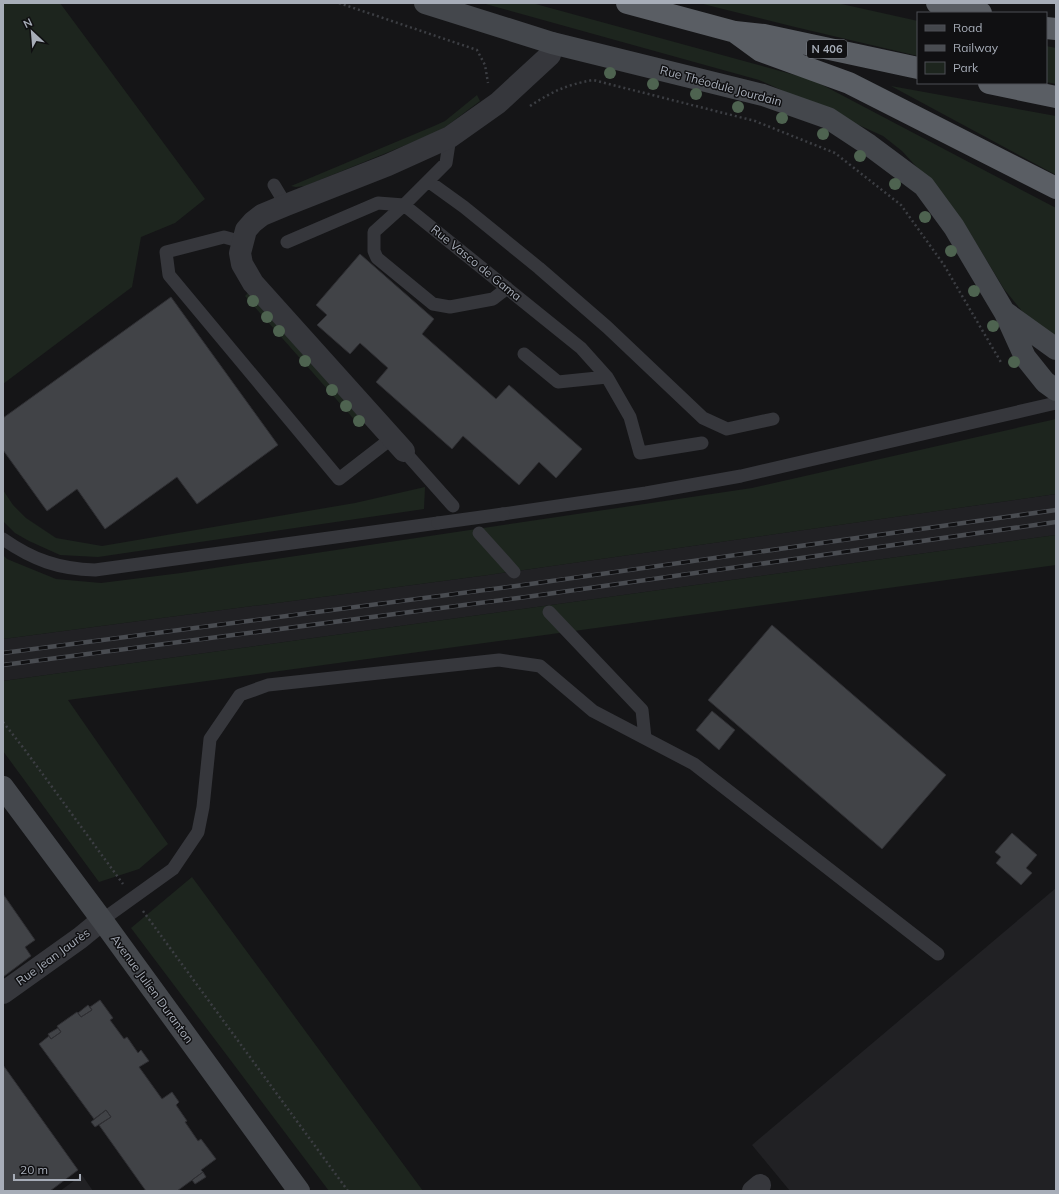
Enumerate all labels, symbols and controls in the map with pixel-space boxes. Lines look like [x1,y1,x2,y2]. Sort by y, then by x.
north arrow [12,12,52,52]
legend [917,12,1047,84]
text: N [21,15,34,31]
text: Road [953,20,982,35]
road number: N 406 [807,40,847,58]
text: Railway [953,40,999,55]
text: Park [953,60,979,75]
street label: Rue Théodule Jourdain [659,62,784,109]
street label: Rue Vasco de Gama [428,222,525,304]
street label: Rue Jean Jaurès [13,925,93,988]
street label: Avenue Julien Duranton [108,931,197,1046]
scale bar [14,1156,80,1182]
text: 20 m [20,1162,48,1177]

